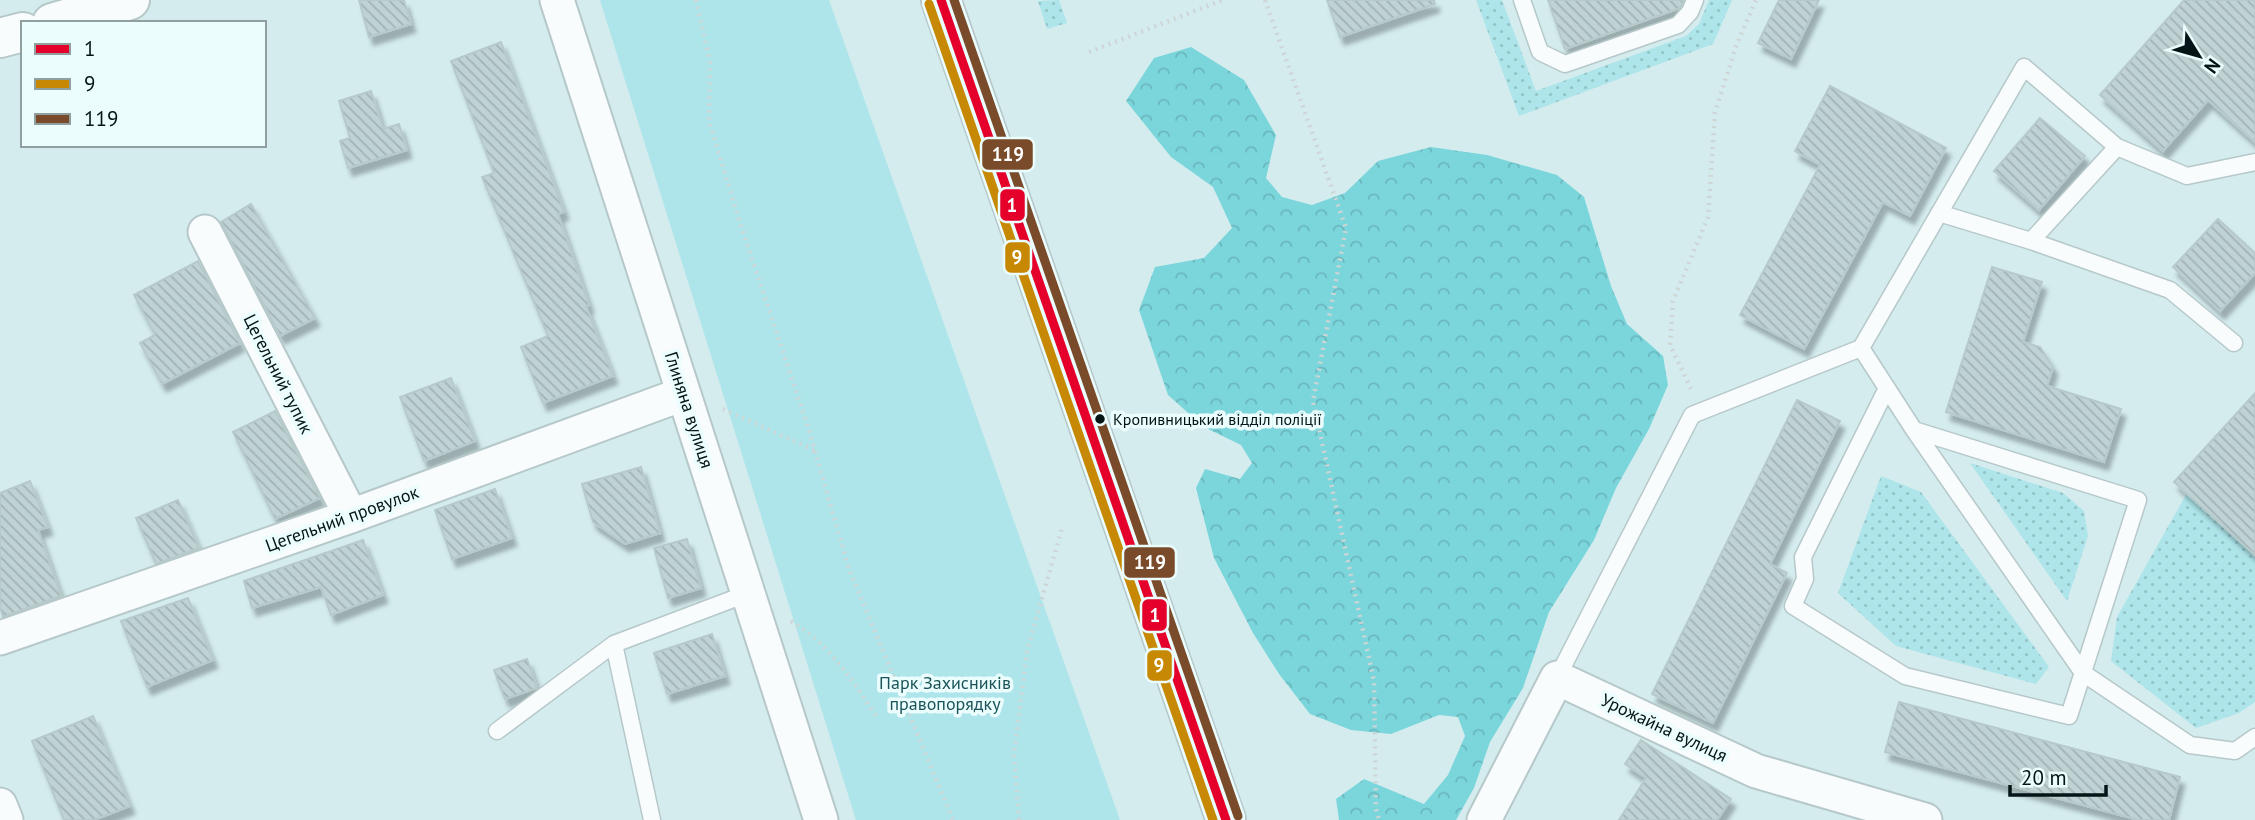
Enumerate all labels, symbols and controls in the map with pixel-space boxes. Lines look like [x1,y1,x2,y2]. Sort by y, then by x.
legend [21,21,266,147]
north arrow [2164,21,2234,91]
text: 1 [84,35,95,62]
text: N [2199,54,2226,78]
text: 9 [84,70,95,97]
text: 119 [84,105,118,132]
line badge: 119 [981,138,1034,171]
text: 119 [992,142,1024,166]
line badge: 1 [999,188,1026,222]
text: 1 [1007,193,1017,217]
line badge: 9 [1004,241,1031,274]
text: 9 [1012,245,1022,269]
street label: Цегельний тупик [238,310,319,438]
street label: Глиняна вулиця [660,349,719,471]
place label: Кропивницький відділ поліції [1113,409,1322,429]
marker: Кропивницький відділ поліції [1093,412,1107,426]
street label: Цегельний провулок [262,480,422,557]
line badge: 119 [1123,546,1176,579]
text: 119 [1134,550,1166,574]
line badge: 1 [1141,598,1168,632]
text: 1 [1150,603,1160,627]
line badge: 9 [1146,649,1173,682]
text: 9 [1154,653,1164,677]
park label: Парк Захисників правопорядку [879,671,1011,715]
street label: Урожайна вулиця [1597,688,1731,767]
scale bar [2010,754,2106,798]
text: 20 m [2021,764,2067,791]

